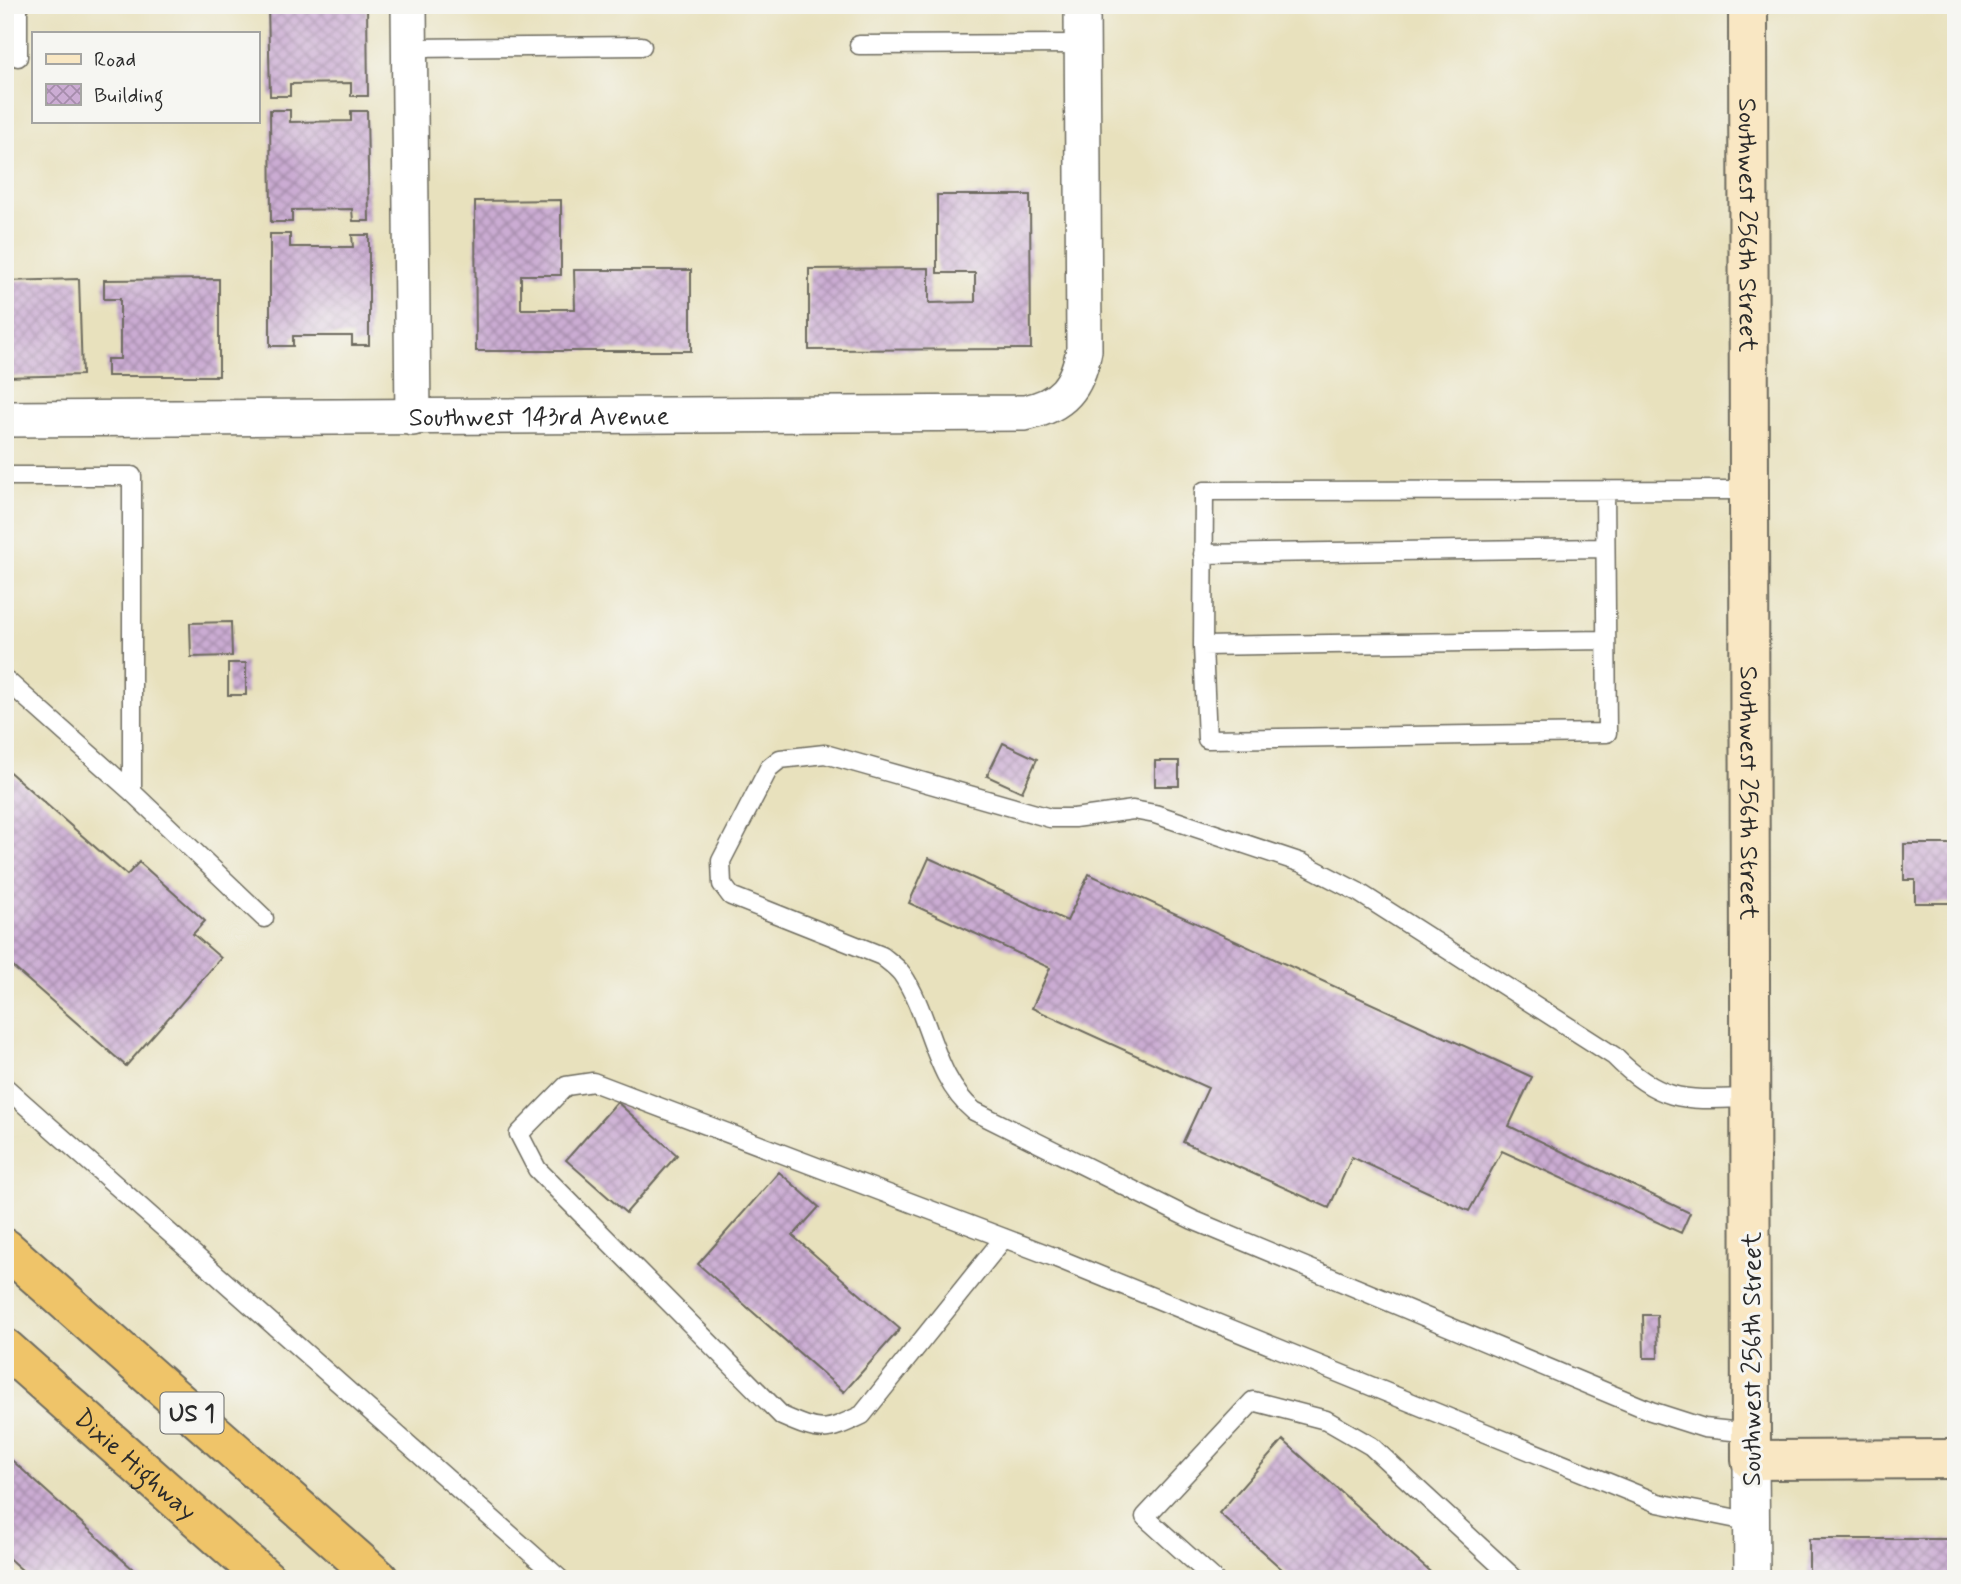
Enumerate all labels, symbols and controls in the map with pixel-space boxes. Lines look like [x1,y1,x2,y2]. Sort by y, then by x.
legend [32,32,259,122]
text: Road [94,46,136,74]
text: Building [94,82,164,112]
street label: Southwest 256th Street [1729,98,1764,352]
street label: Southwest 143rd Avenue [409,400,670,436]
street label: Southwest 256th Street [1730,666,1765,920]
street label: Southwest 256th Street [1736,1232,1770,1486]
road number: US 1 [160,1392,224,1434]
street label: Dixie Highway [66,1402,203,1529]

